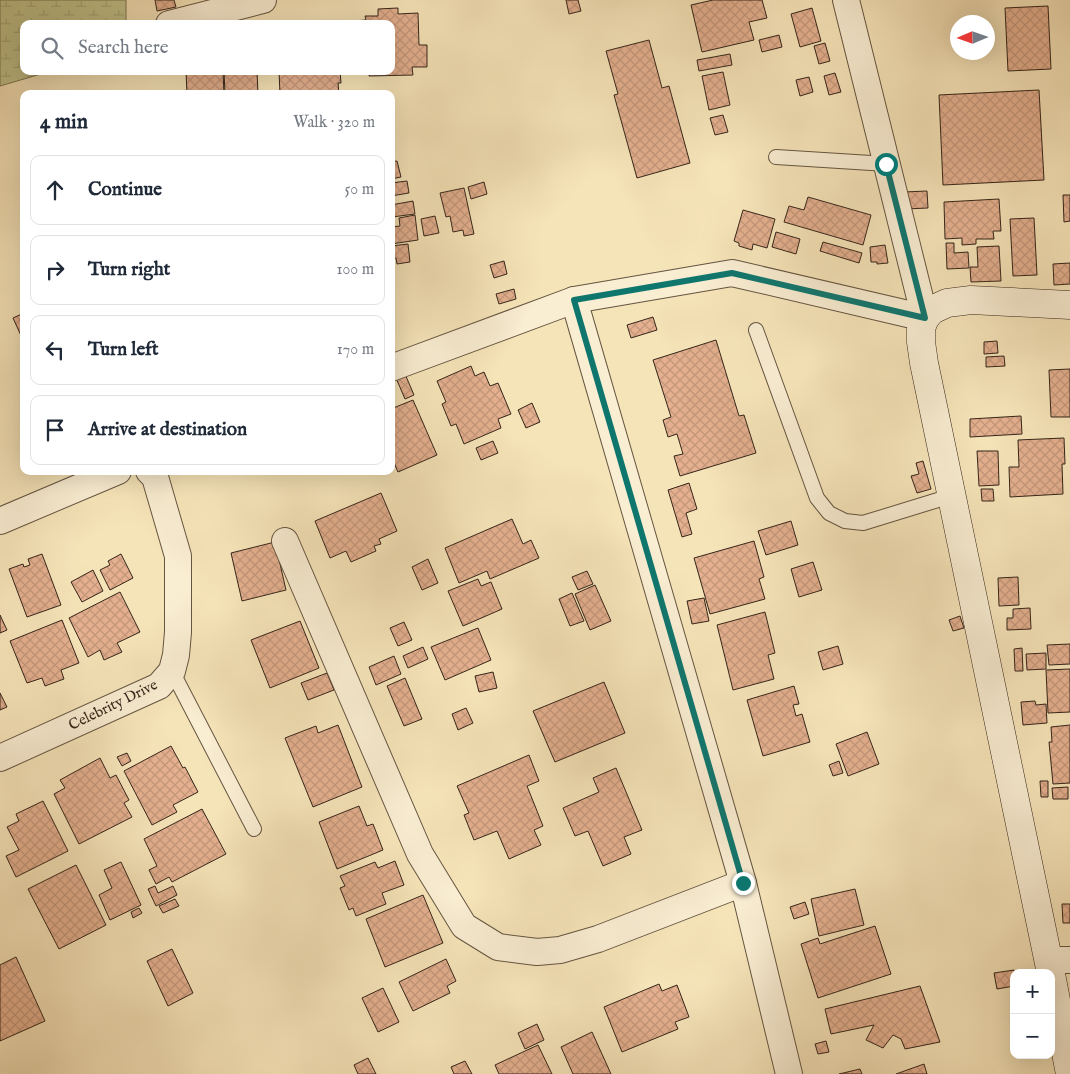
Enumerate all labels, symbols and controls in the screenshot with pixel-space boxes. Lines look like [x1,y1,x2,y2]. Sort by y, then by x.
north arrow [950,15,995,60]
search box [20,20,395,75]
icon: search [38,34,66,62]
text: Search here [78,36,169,60]
text: 4 min [40,109,88,136]
text: Walk · 320 m [293,113,375,133]
route start [875,153,898,176]
icon: ahead [41,176,69,204]
text: Continue [88,178,162,202]
text: 50 m [345,180,374,200]
icon: right [41,256,69,284]
text: Turn right [88,258,170,282]
text: 100 m [337,260,374,280]
icon: left [41,336,69,364]
text: Turn left [88,338,159,362]
text: 170 m [337,340,374,360]
icon: arrive [41,416,69,444]
text: Arrive at destination [88,418,247,442]
street label: Celebrity Drive [65,675,161,735]
route end [732,872,755,895]
map controls [1010,969,1055,1059]
button: + [1010,969,1055,1014]
button: − [1010,1014,1055,1059]

